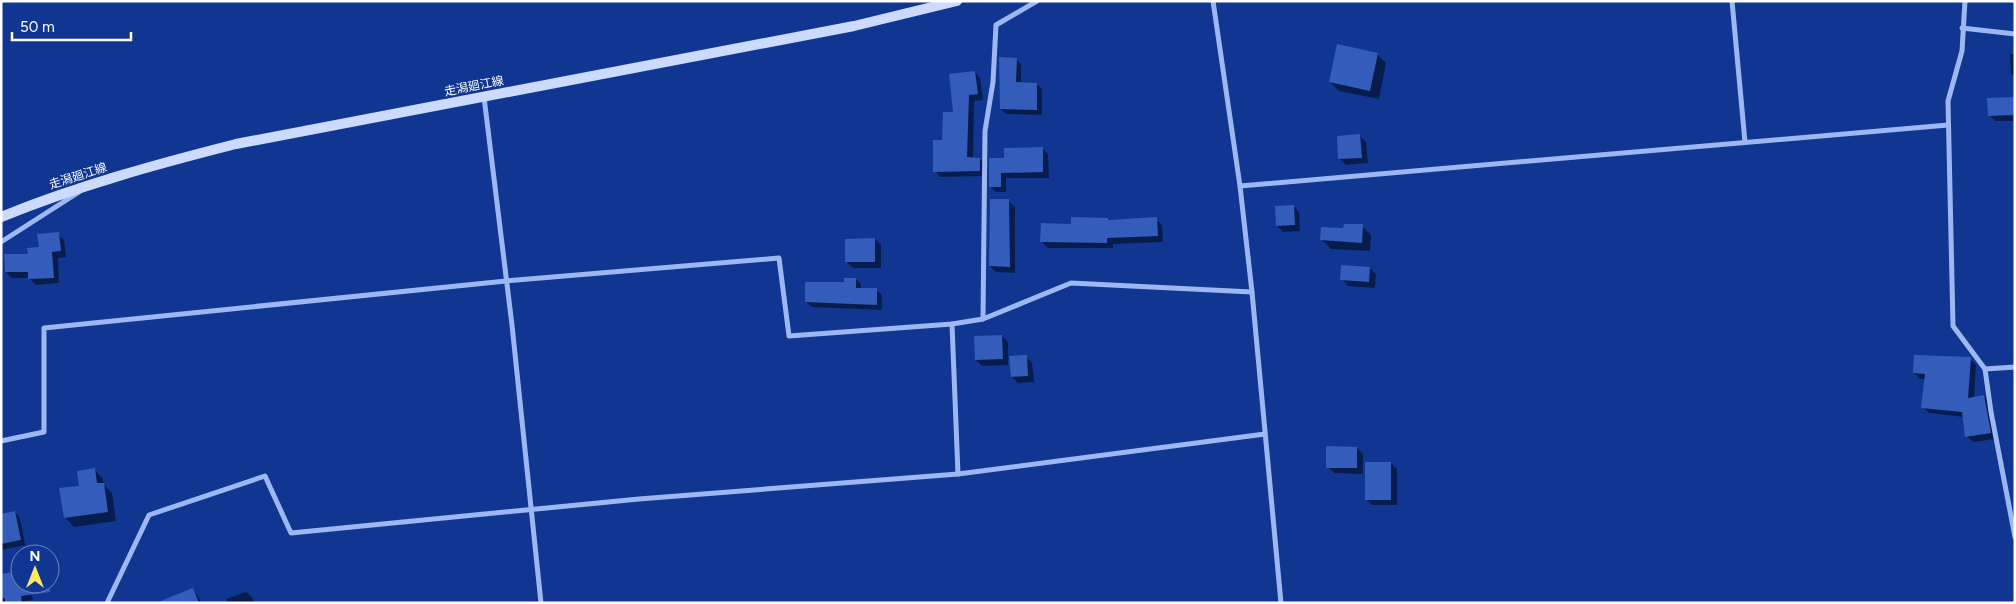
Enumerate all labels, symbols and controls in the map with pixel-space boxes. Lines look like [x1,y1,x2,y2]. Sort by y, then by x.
scale bar [12,10,131,42]
text: 50 m [20,18,55,36]
street label: 走潟廻江線 [443,73,505,99]
street label: 走潟廻江線 [47,160,109,192]
north arrow [10,544,60,594]
text: N [30,548,40,565]

